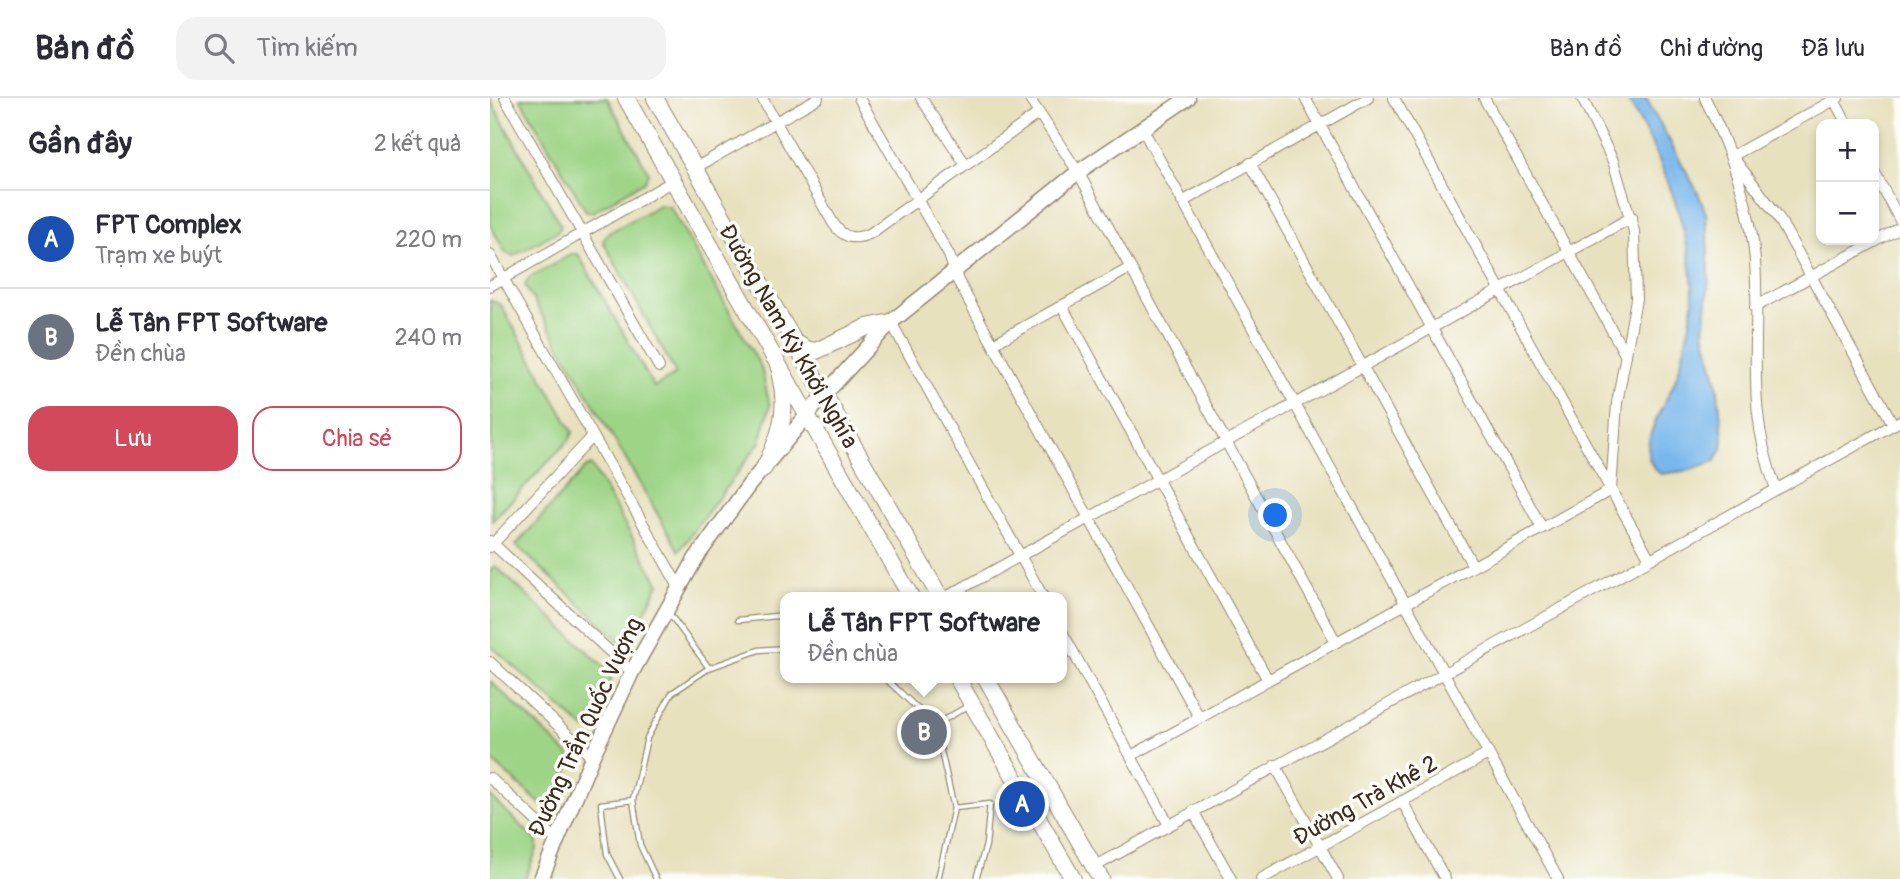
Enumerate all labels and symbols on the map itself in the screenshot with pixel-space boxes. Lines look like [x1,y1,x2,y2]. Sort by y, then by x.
street label: Đường Nam Kỳ Khởi Nghĩa [712,219,865,454]
your location [1258,498,1292,532]
street label: Đường Trần Quốc Vượng [522,613,649,841]
pin: B [901,706,947,758]
street label: Đường Trà Khê 2 [1288,749,1442,852]
pin: A [999,778,1045,830]

